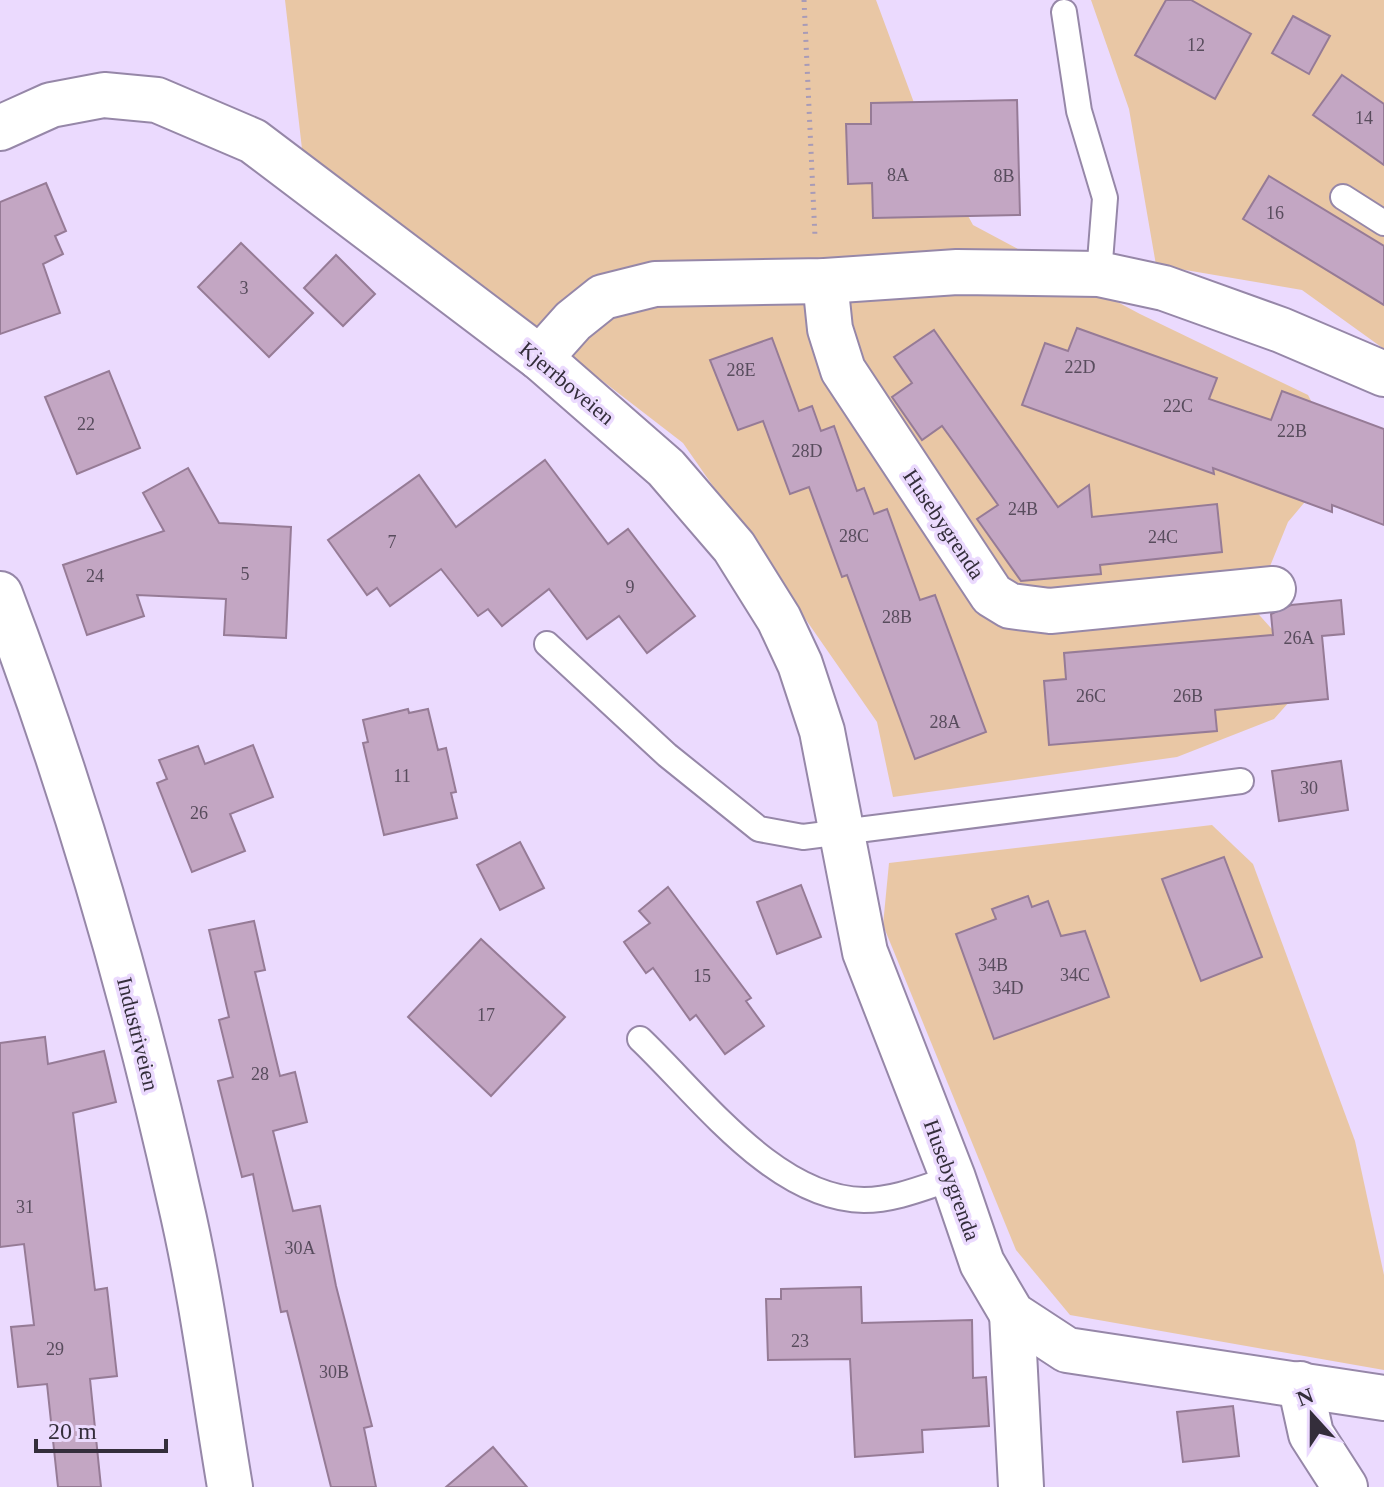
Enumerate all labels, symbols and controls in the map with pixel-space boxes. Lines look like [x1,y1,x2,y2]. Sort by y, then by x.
house number: 12 [1187,35,1205,55]
house number: 14 [1355,108,1373,128]
house number: 8A [887,165,909,185]
house number: 8B [993,166,1015,186]
house number: 16 [1266,203,1284,223]
house number: 3 [240,278,249,298]
street label: Kjerrboveien [515,336,619,430]
house number: 22D [1065,357,1096,377]
house number: 28E [727,360,756,380]
house number: 22C [1163,396,1193,416]
house number: 22 [77,414,95,434]
house number: 22B [1277,421,1307,441]
house number: 28D [792,441,823,461]
street label: Husebygrenda [898,464,990,584]
house number: 24B [1008,499,1038,519]
house number: 28C [839,526,869,546]
house number: 24C [1148,527,1178,547]
house number: 7 [388,532,397,552]
house number: 5 [241,564,250,584]
house number: 24 [86,566,104,586]
house number: 9 [626,577,635,597]
house number: 28B [882,607,912,627]
house number: 26A [1284,628,1315,648]
house number: 26C [1076,686,1106,706]
house number: 26B [1173,686,1203,706]
house number: 28A [930,712,961,732]
house number: 11 [393,766,411,786]
house number: 30 [1300,778,1318,798]
house number: 26 [190,803,208,823]
house number: 34B [978,955,1008,975]
house number: 34C [1060,965,1090,985]
house number: 15 [693,966,711,986]
street label: Industriveien [112,975,164,1093]
house number: 34D [993,978,1024,998]
house number: 17 [477,1005,495,1025]
house number: 28 [251,1064,269,1084]
street label: Husebygrenda [919,1116,986,1244]
house number: 31 [16,1197,34,1217]
house number: 30A [285,1238,316,1258]
house number: 23 [791,1331,809,1351]
house number: 29 [46,1339,64,1359]
house number: 30B [319,1362,349,1382]
north arrow [1272,1375,1352,1455]
text: N [1293,1382,1317,1411]
scale bar [36,1403,166,1453]
text: 20 m [48,1418,97,1444]

